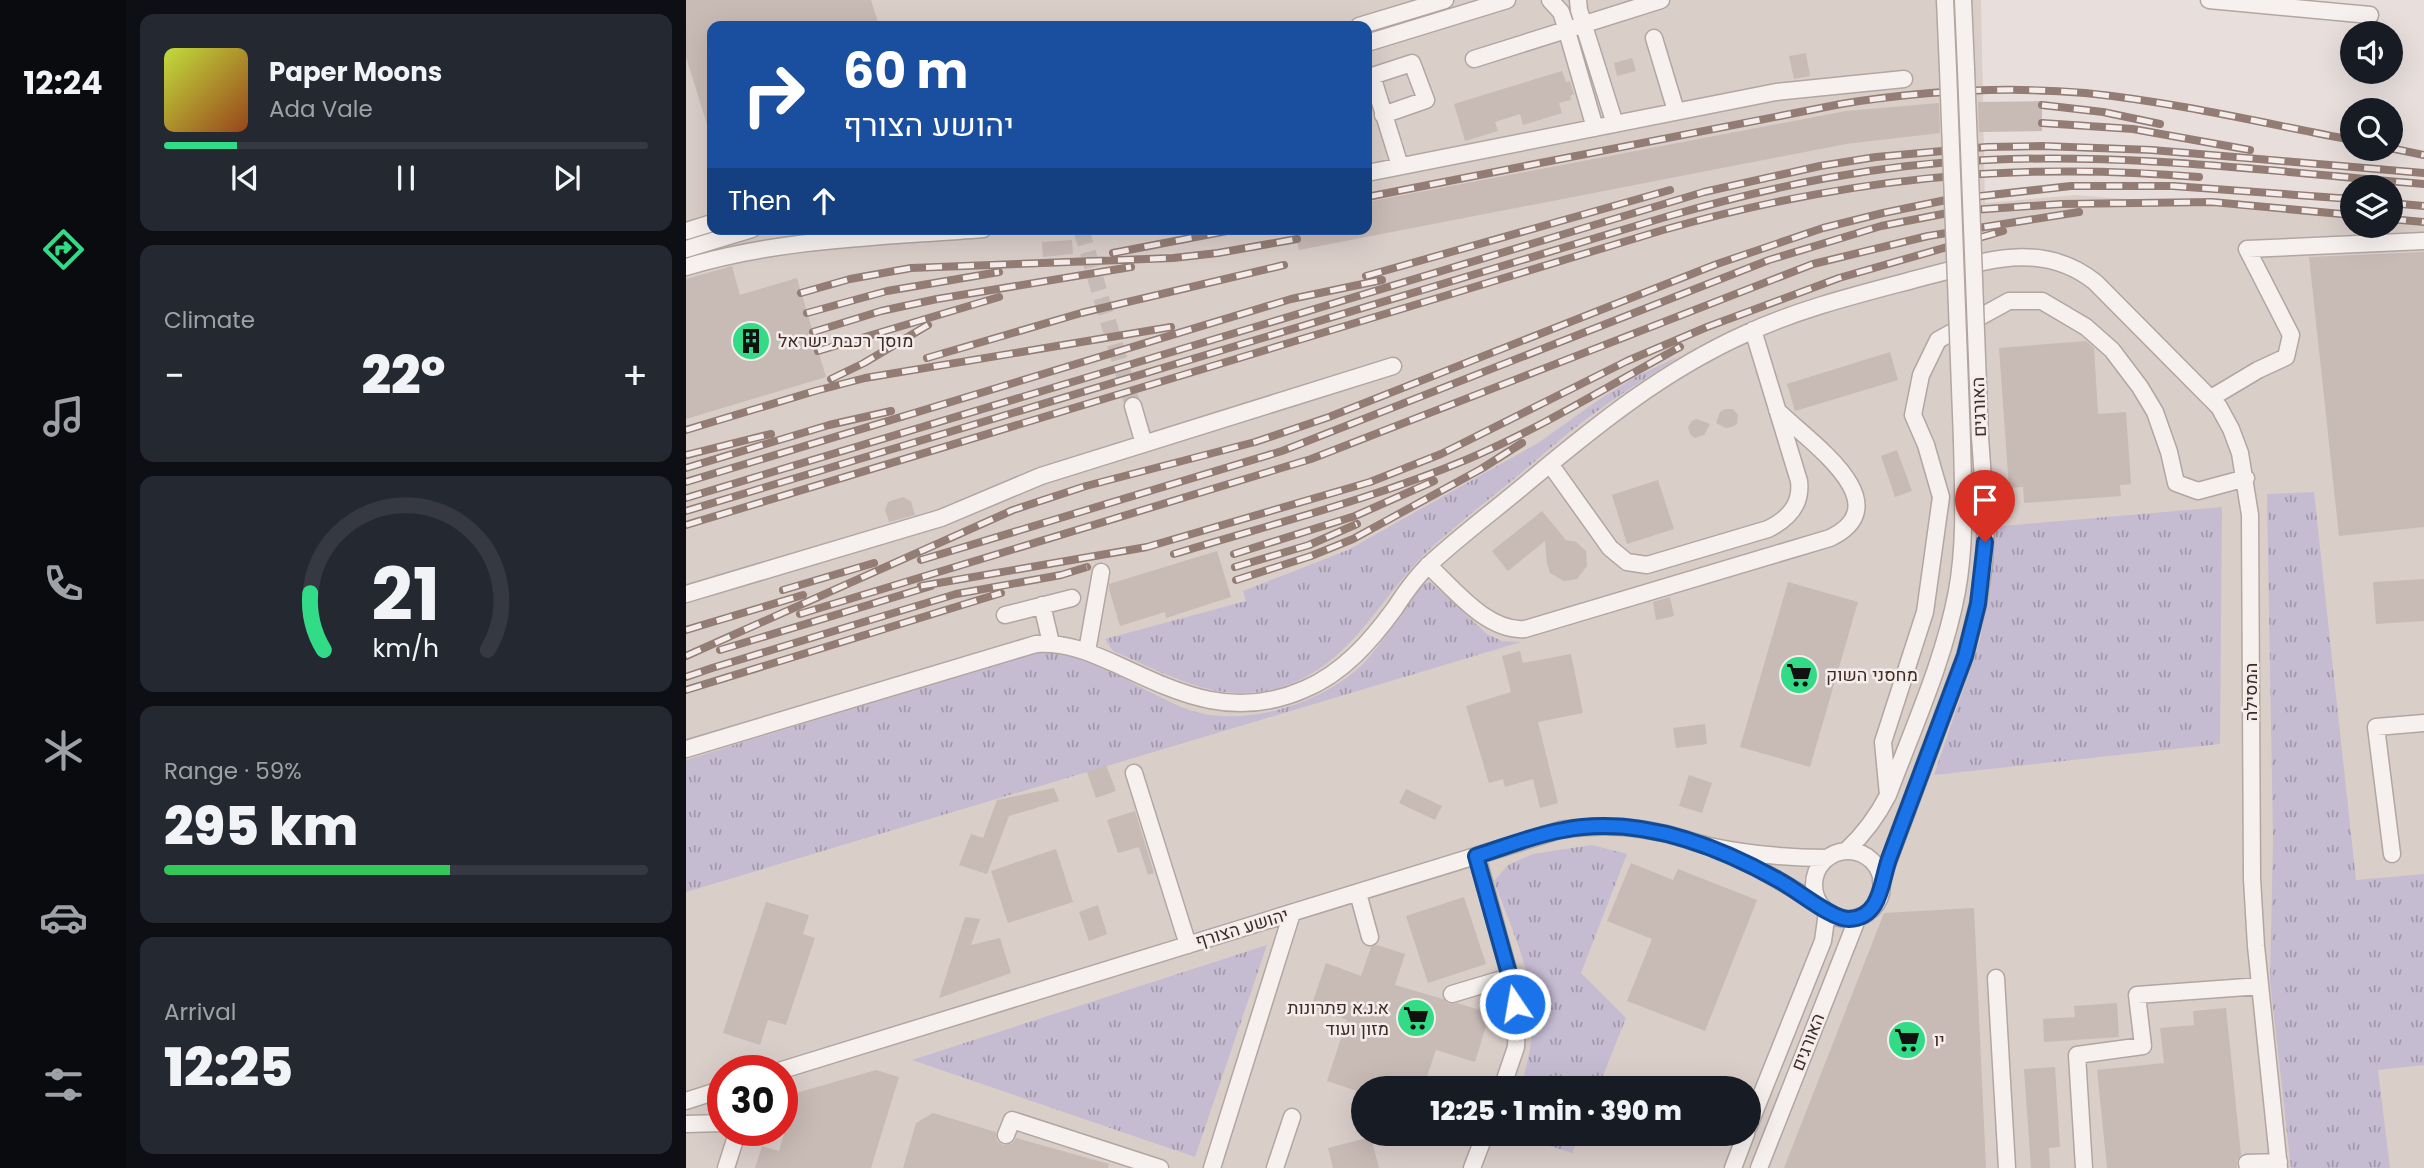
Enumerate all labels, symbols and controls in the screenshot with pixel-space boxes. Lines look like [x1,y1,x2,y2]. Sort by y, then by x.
map controls [2340,21,2403,238]
button: sound [2340,21,2403,84]
text: 60 m [843,37,968,105]
icon: right [728,49,819,140]
text: Paper Moons [269,54,442,90]
text: 12:24 [23,60,103,105]
text: Ada Vale [269,93,373,125]
button: search [2340,98,2403,161]
text: יהושע הצורף [843,102,1014,147]
icon: previous [226,159,264,197]
icon: pause [387,159,425,197]
icon: next [548,159,586,197]
button: layers [2340,175,2403,238]
icon: ahead [805,182,843,220]
text: Then [728,183,791,219]
icon: directions [39,225,88,274]
text: Climate [164,304,255,336]
building icon: מוסך רכבת ישראל [730,320,772,362]
place label: מוסך רכבת ישראל [778,328,913,353]
text: 22° [361,339,446,412]
text: − [164,349,185,402]
text: + [622,349,648,402]
street label: האורגים [1965,377,1992,437]
icon: music [39,392,88,441]
pin [1955,470,2015,542]
icon: arrive [1966,481,2004,519]
text: 21 [372,544,440,645]
icon: phone [39,559,88,608]
text: km/h [373,631,439,666]
supermarket icon: מחסני השוק [1778,654,1820,696]
place label: מחסני השוק [1826,662,1918,687]
street label: המסילה [2238,663,2263,721]
icon: climate [39,726,88,775]
text: Range · 59% [164,755,302,787]
text: 295 km [164,790,358,863]
icon: car [39,893,88,942]
street label: יהושע הצורף [1192,902,1291,954]
position arrow [1478,967,1552,1041]
place label: א.נ.א פתרונות מזון ועוד [1287,995,1389,1041]
text: Arrival [164,996,236,1028]
supermarket icon: א.נ.א פתרונות מזון ועוד [1395,997,1437,1039]
street label: האורגים [1785,1009,1830,1074]
supermarket icon: יו [1886,1019,1928,1061]
place label: יו [1934,1027,1945,1052]
text: 12:25 [164,1031,293,1104]
speed limit sign: 30 [707,1055,798,1146]
icon: filters [39,1060,88,1109]
text: 12:25 · 1 min · 390 m [1430,1093,1682,1129]

